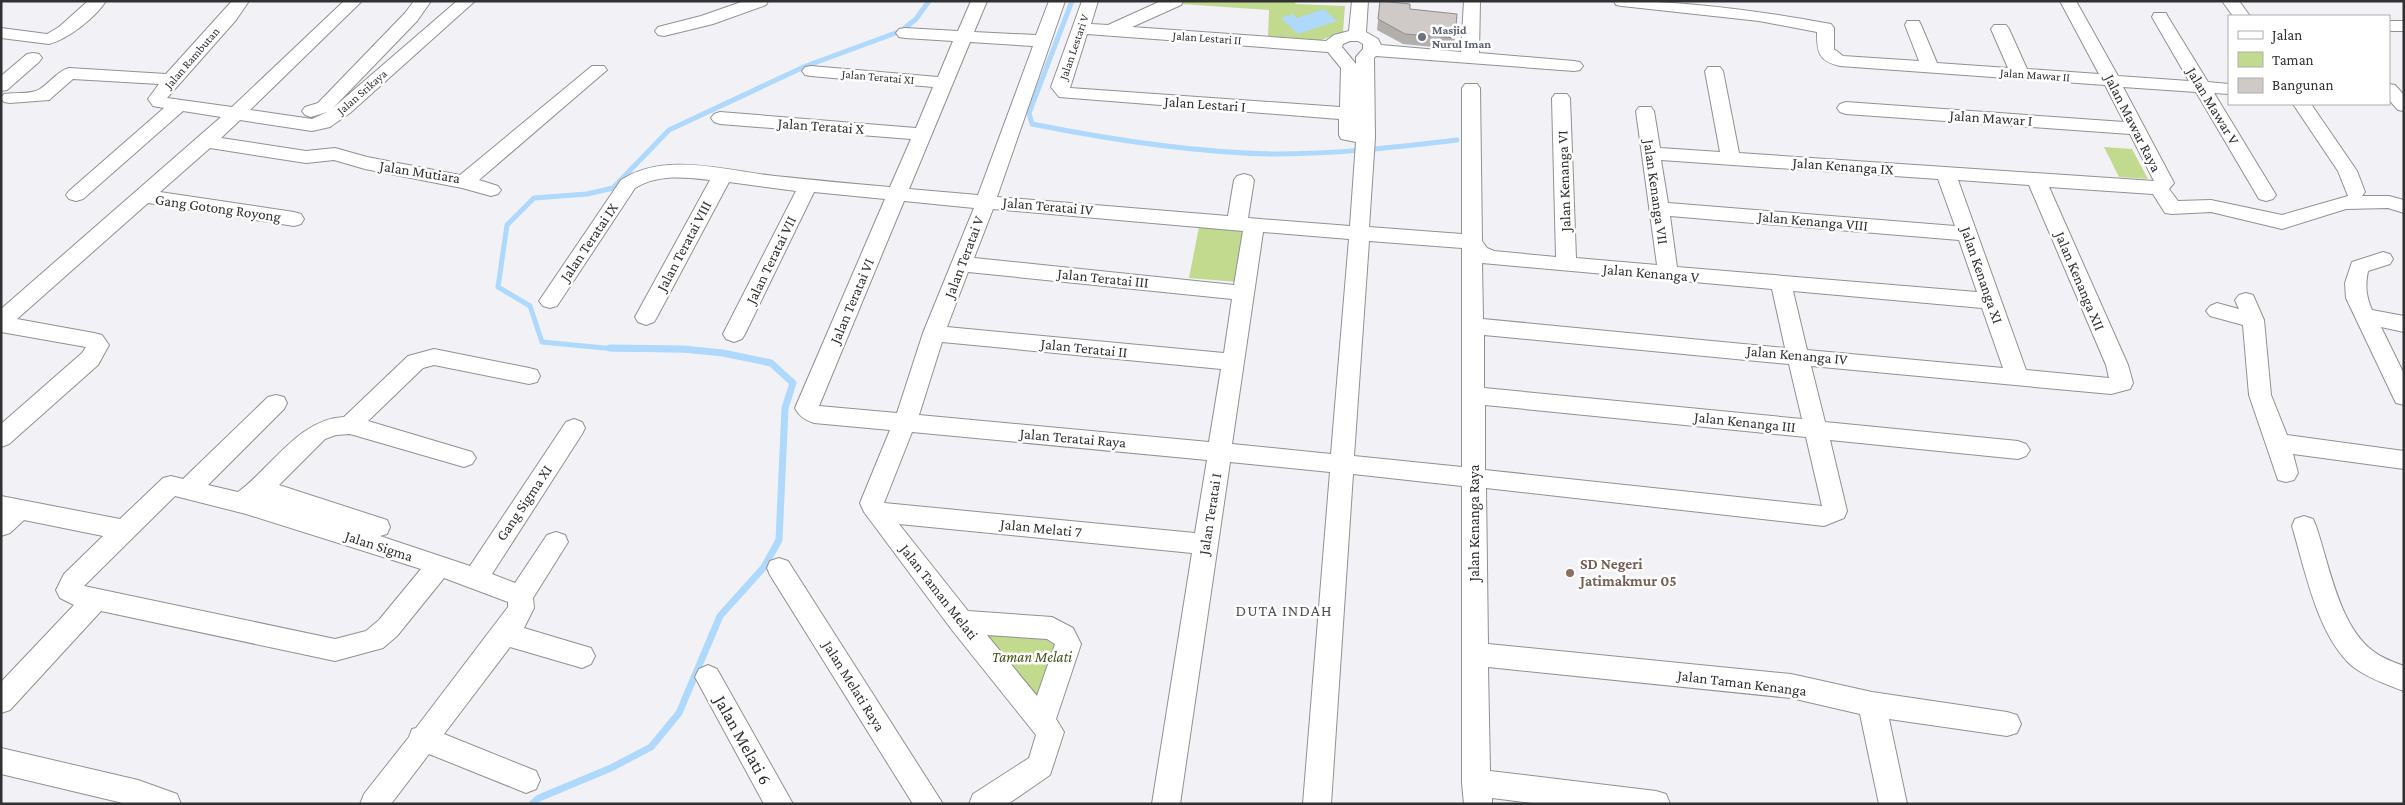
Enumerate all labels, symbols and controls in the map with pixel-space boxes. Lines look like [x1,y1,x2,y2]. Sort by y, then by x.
street label: Jalan Lestari V [1056,12,1092,83]
legend [2228,15,2390,105]
place label: Masjid Nurul Iman [1432,23,1491,51]
street label: Jalan Rambutan [161,24,223,92]
text: Jalan [2270,27,2302,44]
street label: Jalan Lestari II [1171,29,1242,47]
marker: Masjid Nurul Iman [1416,31,1428,43]
text: Taman [2272,52,2314,68]
street label: Jalan Mawar V [2182,63,2242,148]
street label: Jalan Srikaya [333,66,390,118]
street label: Jalan Mawar II [1999,66,2071,84]
street label: Jalan Teratai XI [840,67,915,87]
street label: Jalan Mawar Raya [2100,70,2165,175]
text: Bangunan [2272,77,2333,94]
street label: Jalan Lestari I [1162,93,1246,116]
street label: Jalan Mawar I [1947,107,2033,130]
street label: Jalan Teratai X [775,115,865,138]
street label: Jalan Kenanga VI [1554,130,1575,234]
street label: Jalan Kenanga VII [1639,137,1671,246]
street label: Jalan Kenanga IX [1790,154,1895,179]
street label: Jalan Mutiara [376,157,461,187]
street label: Gang Gotong Royong [154,191,282,226]
street label: Jalan Teratai IV [1000,194,1094,219]
street label: Jalan Teratai VIII [653,198,715,296]
street label: Jalan Teratai IX [556,199,622,286]
street label: Jalan Kenanga VIII [1755,208,1869,235]
street label: Jalan Teratai V [940,213,988,302]
street label: Jalan Teratai VII [742,214,800,309]
street label: Jalan Kenanga XI [1956,223,2006,326]
street label: Jalan Kenanga XII [2050,227,2108,333]
street label: Jalan Teratai VI [826,256,878,348]
street label: Jalan Kenanga V [1600,261,1700,286]
street label: Jalan Teratai III [1055,265,1149,292]
street label: Jalan Teratai II [1038,335,1128,361]
street label: Jalan Kenanga IV [1744,342,1849,368]
street label: Jalan Kenanga III [1691,409,1796,436]
street label: Jalan Teratai Raya [1017,425,1127,452]
street label: Gang Sigma XI [493,462,556,544]
street label: Jalan Kenanga Raya [1466,464,1483,583]
street label: Jalan Teratai I [1195,472,1225,558]
street label: Jalan Melati 7 [997,516,1083,541]
street label: Jalan Sigma [341,527,415,565]
street label: Jalan Taman Melati [895,540,981,643]
place label: SD Negeri Jatimakmur 05 [1578,556,1677,589]
marker: SD Negeri Jatimakmur 05 [1564,567,1576,579]
district label: DUTA INDAH [1236,602,1332,619]
street label: Jalan Melati Raya [818,636,888,735]
park label: Taman Melati [992,649,1073,665]
street label: Jalan Taman Kenanga [1674,667,1807,700]
street label: Jalan Melati 6 [709,690,776,788]

